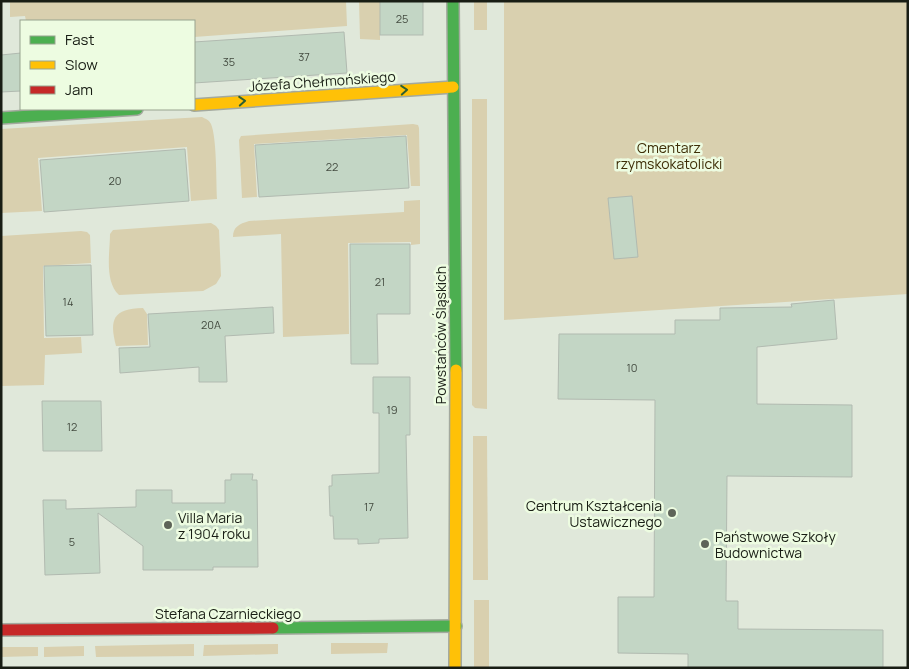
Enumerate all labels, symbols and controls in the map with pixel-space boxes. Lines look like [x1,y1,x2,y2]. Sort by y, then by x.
house number: 25 [396,11,408,26]
legend [20,20,195,110]
text: Fast [65,29,94,50]
house number: 37 [298,49,310,64]
text: Slow [65,54,98,75]
house number: 35 [223,54,235,69]
street label: Józefa Chełmońskiego [248,66,396,96]
text: Jam [65,79,93,100]
one-way arrow [401,85,409,96]
one-way arrow [239,96,247,107]
park label: Cmentarz rzymskokatolicki [616,138,722,173]
house number: 22 [326,159,338,174]
house number: 20 [109,173,121,188]
street label: Powstańców Śląskich [431,266,450,404]
house number: 21 [375,274,385,289]
house number: 14 [63,294,73,309]
house number: 20A [201,317,221,332]
house number: 10 [626,360,638,375]
house number: 19 [386,402,398,417]
house number: 12 [67,419,77,434]
place label: Centrum Kształcenia Ustawicznego [526,496,662,531]
house number: 17 [364,499,374,514]
marker: Centrum Kształcenia Ustawicznego [666,507,678,519]
place label: Villa Maria z 1904 roku [178,508,250,543]
marker: Villa Maria z 1904 roku [162,519,174,531]
place label: Państwowe Szkoły Budownictwa [715,527,836,562]
house number: 5 [69,534,75,549]
marker: Państwowe Szkoły Budownictwa [699,538,711,550]
street label: Stefana Czarnieckiego [155,604,301,623]

